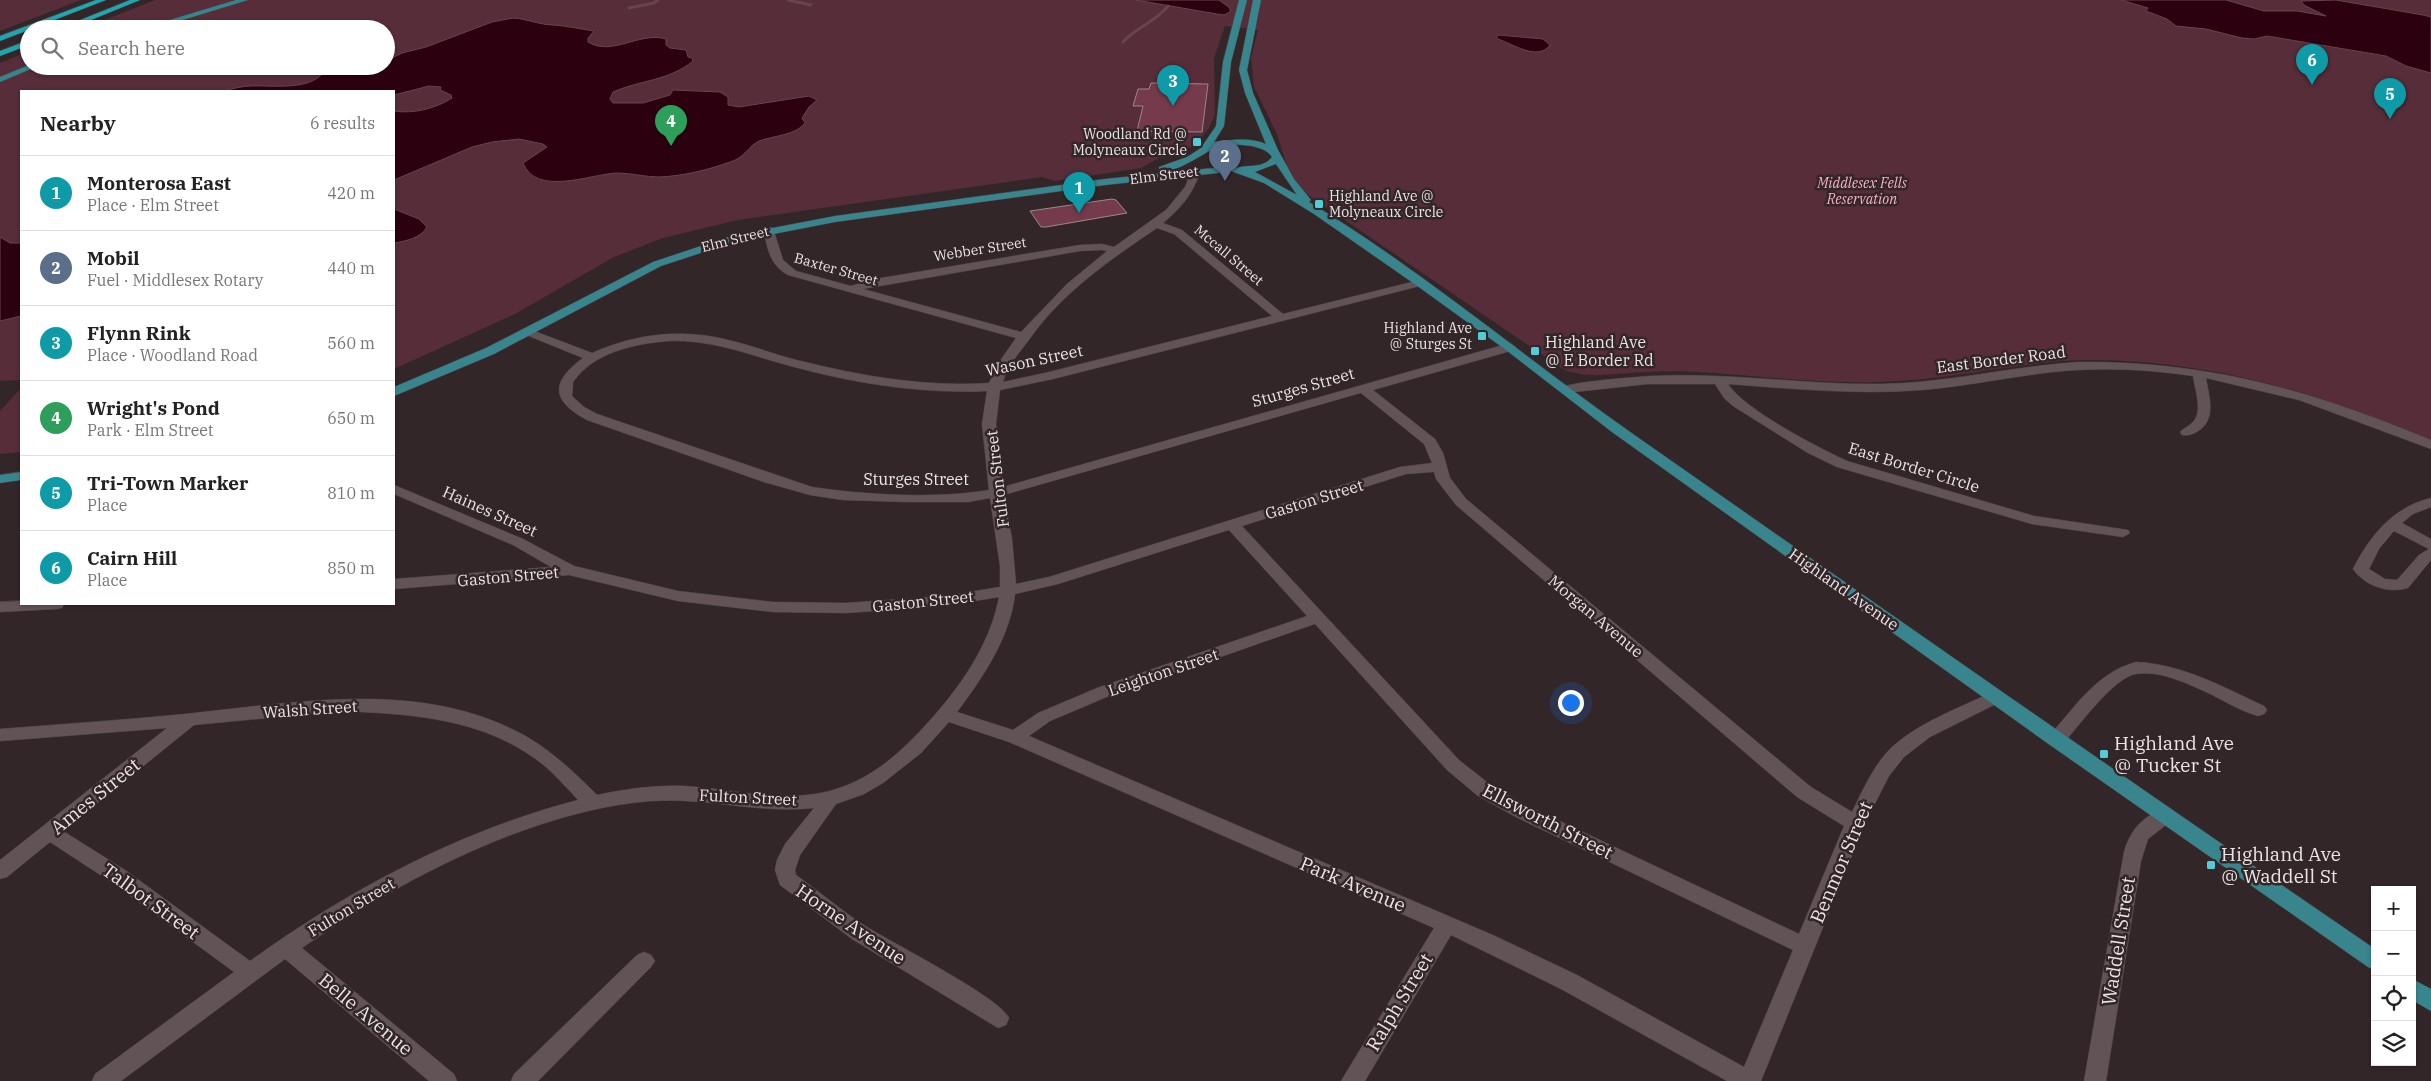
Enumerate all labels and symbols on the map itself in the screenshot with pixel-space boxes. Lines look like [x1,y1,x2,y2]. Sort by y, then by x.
pin: 6 [2296,44,2328,85]
pin: 3 [1157,65,1189,106]
pin: 5 [2374,78,2406,119]
pin: 4 [655,105,687,146]
place label: Woodland Rd @ Molyneaux Circle [1073,125,1187,159]
marker: Woodland Rd @ Molyneaux Circle [1191,136,1203,148]
pin: 2 [1209,140,1241,181]
street label: Elm Street [1129,162,1199,188]
pin: 1 [1063,172,1095,213]
park label: Middlesex Fells Reservation [1816,174,1908,208]
place label: Highland Ave @ Molyneaux Circle [1329,187,1443,221]
marker: Highland Ave @ Molyneaux Circle [1313,198,1325,210]
street label: Mccall Street [1191,221,1267,289]
street label: Elm Street [699,222,771,256]
street label: Webber Street [932,233,1028,265]
street label: Baxter Street [792,248,880,290]
place label: Highland Ave @ Sturges St [1384,319,1472,353]
marker: Highland Ave @ Sturges St [1476,330,1488,342]
place label: Highland Ave @ E Border Rd [1545,332,1654,370]
street label: Wason Street [984,340,1085,380]
street label: East Border Road [1935,341,2067,377]
marker: Highland Ave @ E Border Rd [1529,345,1541,357]
street label: Sturges Street [1249,363,1357,411]
street label: Fulton Street [981,429,1013,529]
street label: East Border Circle [1846,438,1982,496]
street label: Sturges Street [863,469,969,489]
street label: Gaston Street [1262,474,1366,523]
street label: Haines Street [440,481,541,541]
street label: Highland Avenue [1785,544,1903,634]
street label: Gaston Street [456,562,560,590]
street label: Morgan Avenue [1545,571,1647,661]
street label: Gaston Street [871,586,975,616]
street label: Leighton Street [1105,644,1221,700]
your location [1558,690,1584,716]
street label: Walsh Street [262,696,358,722]
place label: Highland Ave @ Tucker St [2114,731,2234,777]
marker: Highland Ave @ Tucker St [2098,748,2110,760]
street label: Ames Street [45,752,145,839]
street label: Ellsworth Street [1479,778,1617,864]
street label: Fulton Street [699,784,798,810]
street label: Benmor Street [1805,797,1878,927]
place label: Highland Ave @ Waddell St [2221,842,2341,888]
street label: Park Avenue [1296,851,1410,917]
street label: Talbot Street [98,858,205,945]
marker: Highland Ave @ Waddell St [2205,859,2217,871]
street label: Fulton Street [304,873,398,941]
street label: Waddell Street [2096,875,2140,1007]
street label: Horne Avenue [791,878,911,970]
street label: Ralph Street [1360,948,1438,1055]
street label: Belle Avenue [314,968,418,1060]

